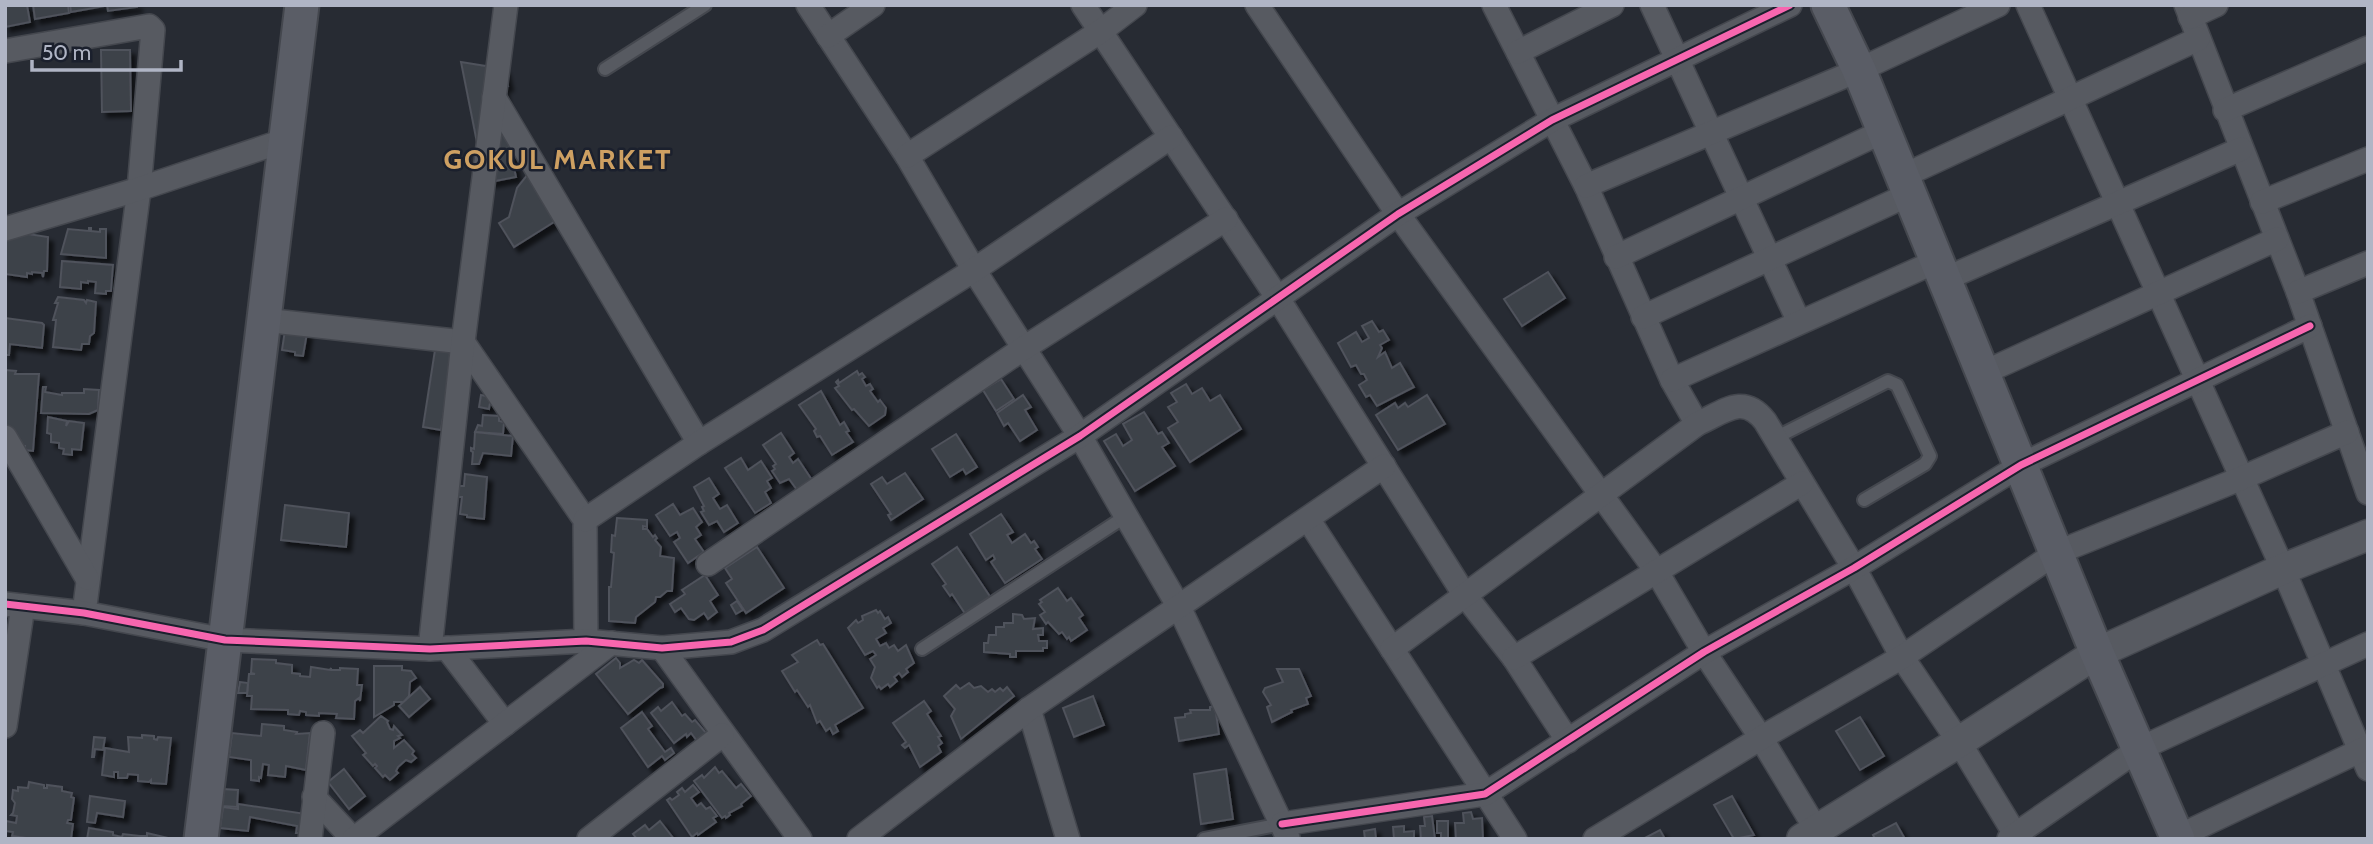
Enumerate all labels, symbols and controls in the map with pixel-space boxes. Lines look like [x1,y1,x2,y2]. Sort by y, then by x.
scale bar [32,28,180,72]
text: 50 m [42,40,91,65]
district label: GOKUL MARKET [443,142,673,176]

